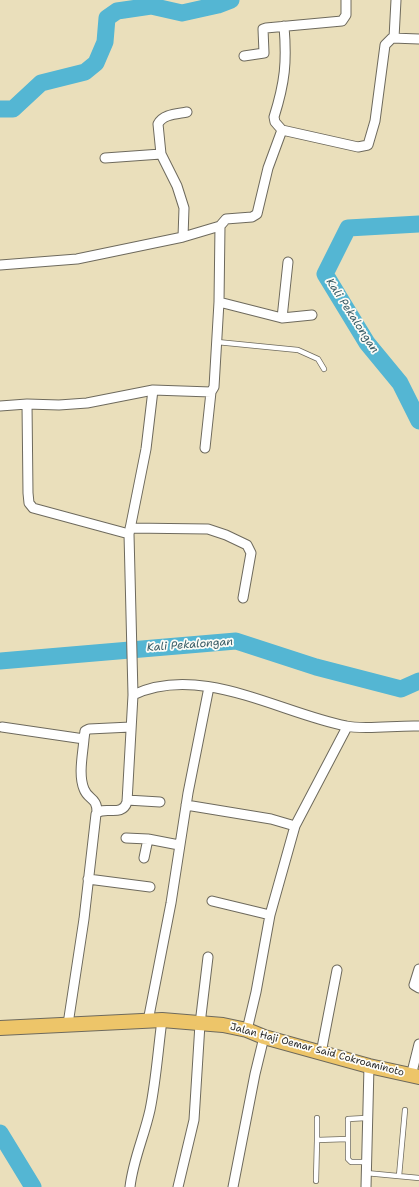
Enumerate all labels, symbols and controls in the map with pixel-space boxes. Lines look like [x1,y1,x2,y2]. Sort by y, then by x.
water label: Kali Pekalongan [323,276,381,356]
water label: Kali Pekalongan [146,635,234,655]
street label: Jalan Haji Oemar Said Cokroaminoto [229,1021,405,1079]

